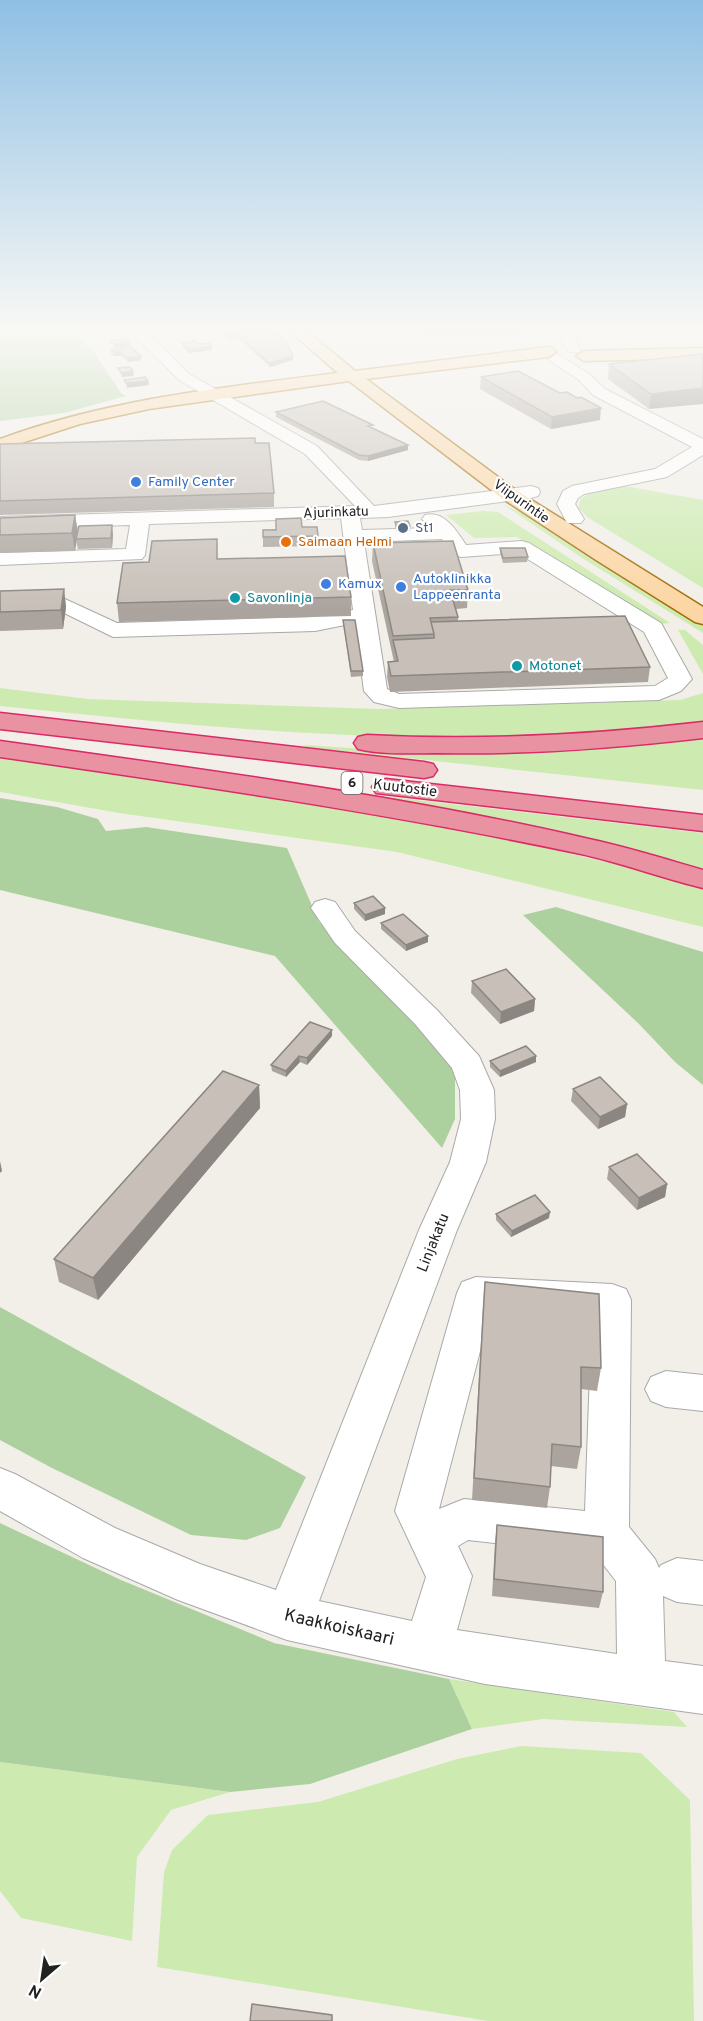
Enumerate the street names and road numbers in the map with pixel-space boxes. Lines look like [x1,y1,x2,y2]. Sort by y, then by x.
street label: Viipurintie [490,476,552,528]
street label: Ajurinkatu [303,503,369,523]
road number: 6 [342,772,362,794]
street label: Kuutostie [372,776,438,802]
street label: Linjakatu [414,1211,454,1275]
street label: Kaakkoiskaari [282,1604,396,1652]

